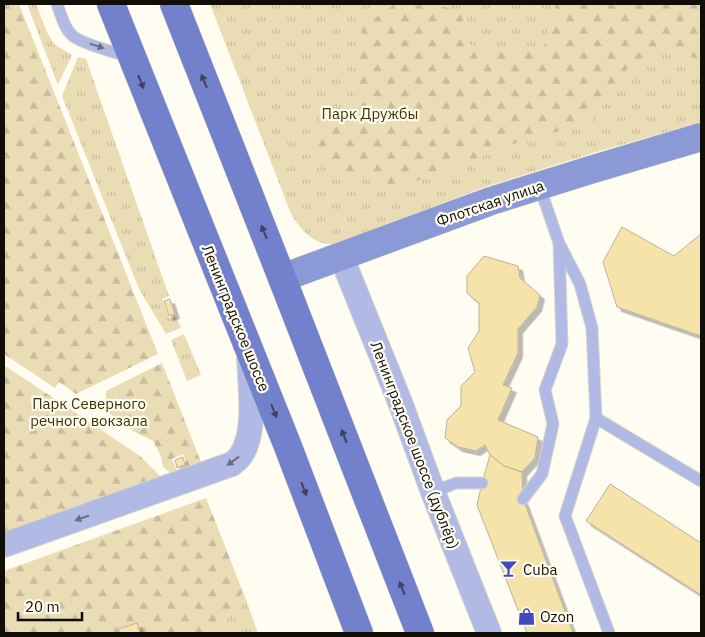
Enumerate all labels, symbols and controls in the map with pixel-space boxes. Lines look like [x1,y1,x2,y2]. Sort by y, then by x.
one-way arrow [89,43,104,50]
one-way arrow [200,74,208,88]
one-way arrow [138,75,146,89]
park label: Парк Дружбы [322,104,418,123]
street label: Флотская улица [434,176,546,230]
one-way arrow [260,225,268,239]
street label: Ленинградское шоссе [198,242,274,394]
street label: Ленинградское шоссе (дублёр) [367,338,463,552]
park label: Парк Северного речного вокзала [30,394,148,430]
one-way arrow [270,404,278,418]
one-way arrow [340,428,348,443]
one-way arrow [226,456,240,466]
one-way arrow [300,482,308,497]
one-way arrow [74,515,89,522]
bar icon: Cuba [499,559,519,579]
place label: Cuba [523,560,558,579]
one-way arrow [398,581,406,595]
scale bar [18,590,81,622]
text: 20 m [25,597,60,616]
shop icon: Ozon [516,606,536,626]
place label: Ozon [540,607,574,626]

